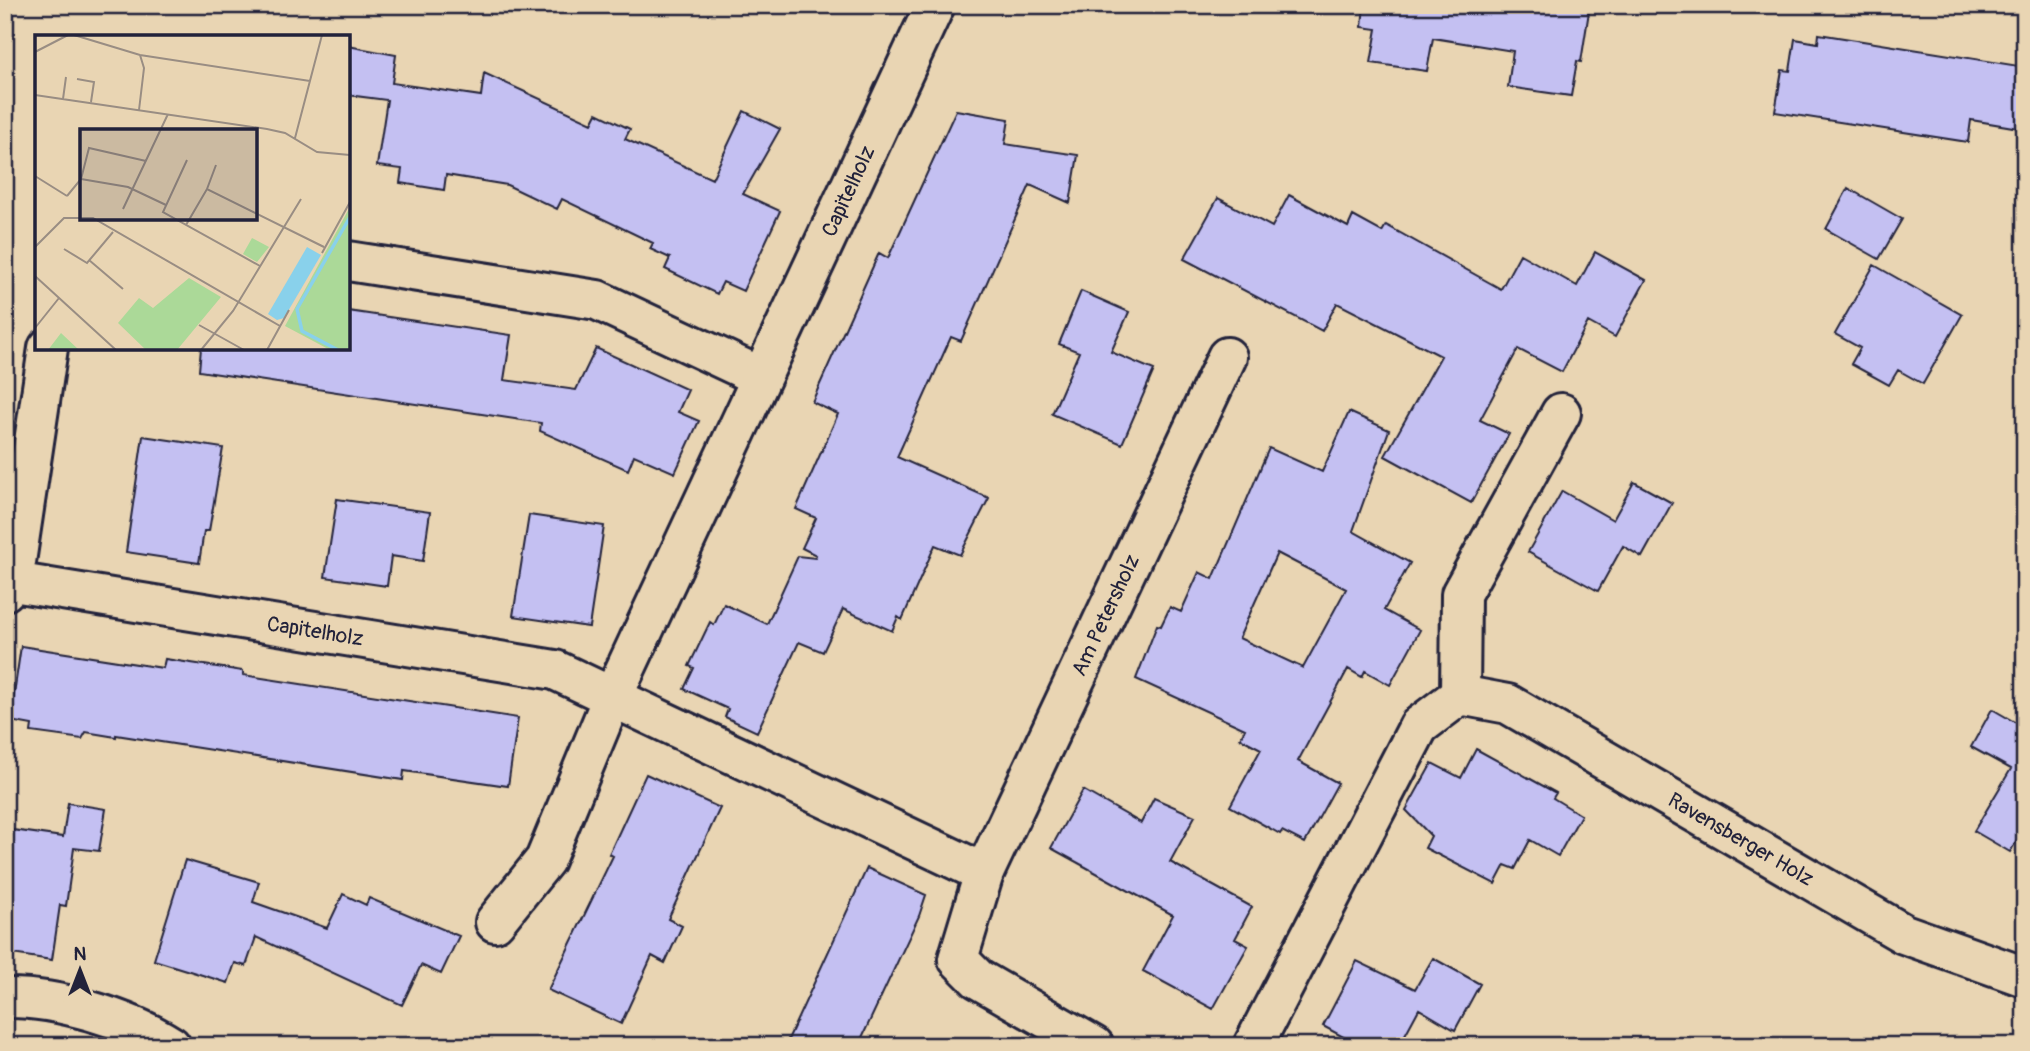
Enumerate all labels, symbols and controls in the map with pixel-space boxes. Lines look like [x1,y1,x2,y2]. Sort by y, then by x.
inset map [35,35,350,350]
street label: Capitelholz [815,141,881,241]
street label: Am Petersholz [1065,550,1146,680]
street label: Capitelholz [265,610,365,652]
street label: Ravensberger Holz [1663,786,1819,892]
north arrow [46,936,116,1006]
text: N [74,942,87,966]

